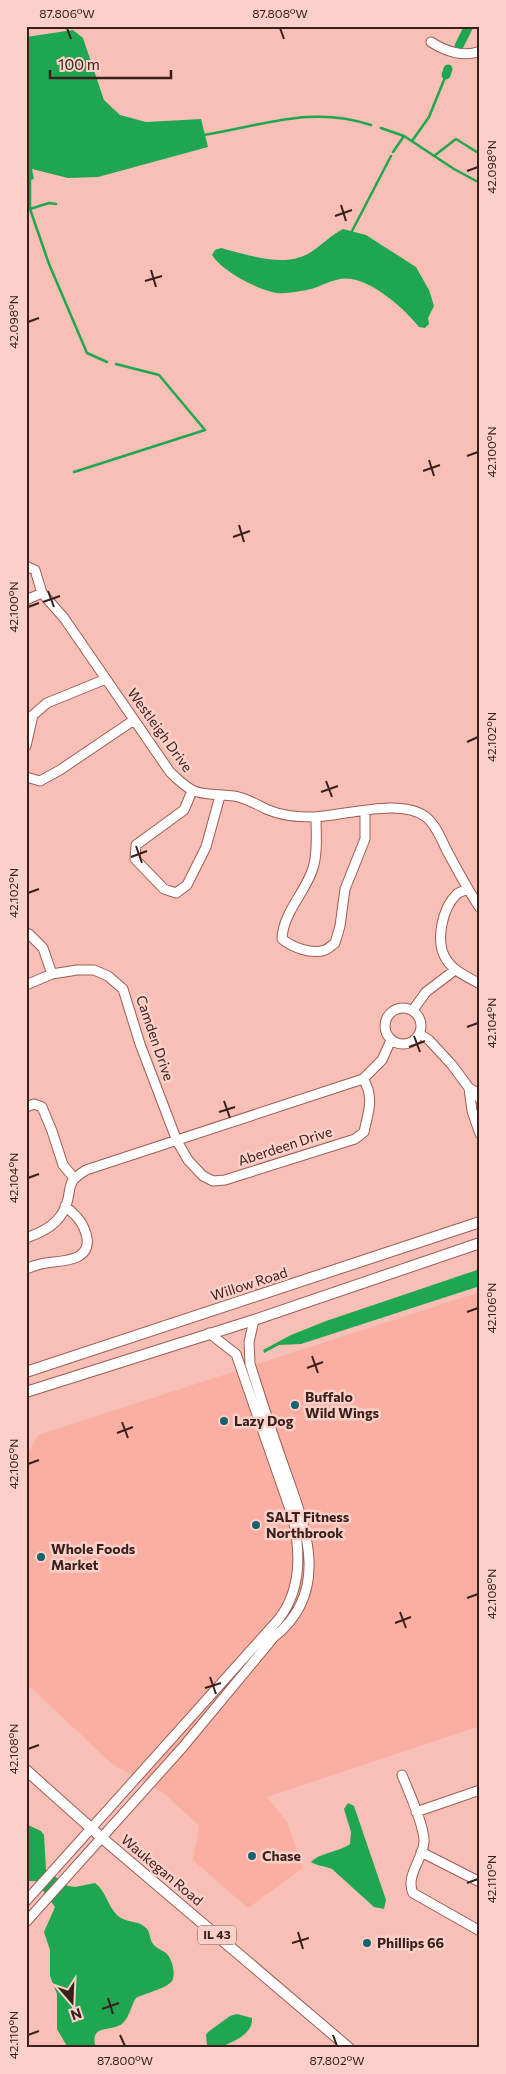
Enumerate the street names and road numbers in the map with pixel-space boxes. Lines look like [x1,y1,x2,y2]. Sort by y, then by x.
street label: Westleigh Drive [124,684,197,775]
street label: Camden Drive [133,993,178,1083]
street label: Aberdeen Drive [236,1122,334,1169]
street label: Willow Road [208,1263,289,1304]
street label: Waukegan Road [118,1830,207,1909]
road number: IL 43 [198,1926,236,1944]

